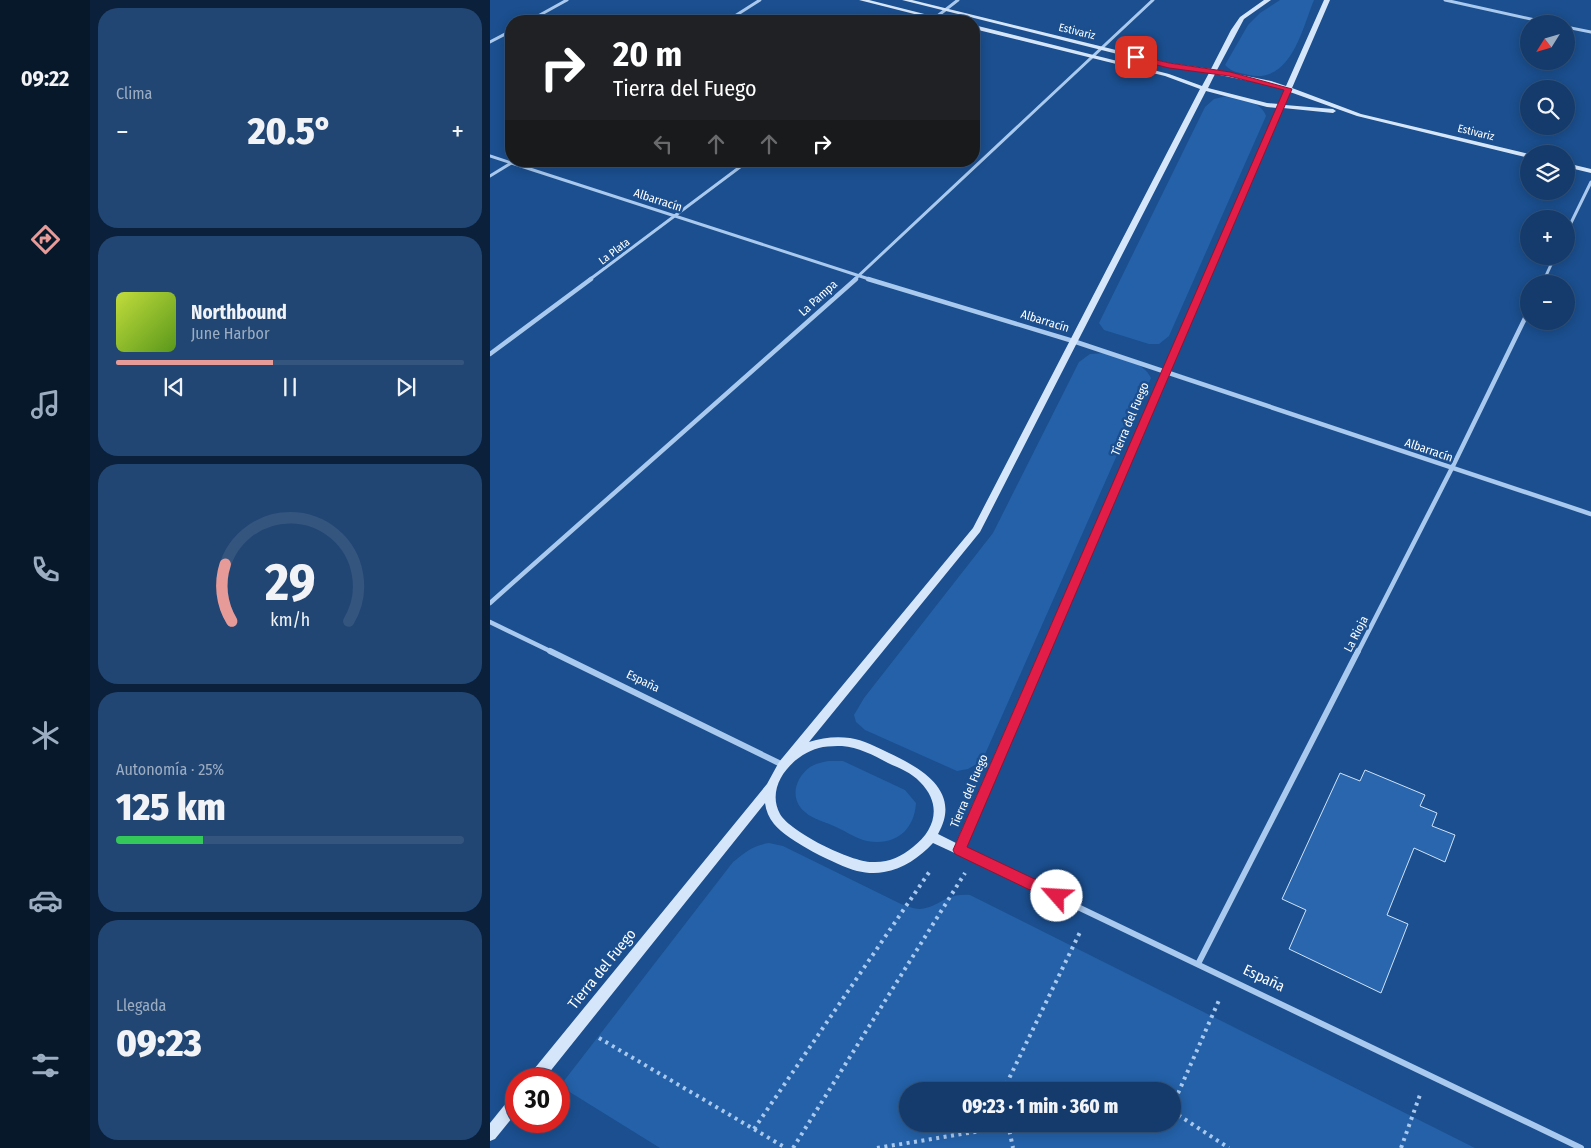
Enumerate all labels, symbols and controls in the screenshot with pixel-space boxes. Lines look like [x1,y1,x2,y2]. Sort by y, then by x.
north arrow [1520,15,1575,70]
map controls [1520,15,1575,330]
street label: Estivariz [1057,21,1097,42]
text: 20 m [613,33,682,75]
icon: right [530,35,595,100]
pin [1115,36,1157,78]
icon: arrive [1122,43,1150,71]
text: 09:22 [21,65,69,92]
text: Tierra del Fuego [613,75,757,102]
button: search [1520,80,1575,135]
text: Clima [116,84,152,103]
text: 20.5° [248,108,332,154]
text: − [116,115,129,148]
text: + [451,115,464,148]
street label: Estivariz [1456,122,1496,143]
icon: left [649,130,677,158]
icon: ahead [702,130,730,158]
icon: ahead [755,130,783,158]
icon: right [808,130,836,158]
button: layers [1520,145,1575,200]
street label: Albarracín [632,186,684,214]
button: + [1520,210,1575,265]
icon: directions [28,222,63,257]
street label: La Plata [596,236,632,267]
button: − [1520,275,1575,330]
street label: La Pampa [796,277,840,319]
text: Northbound [191,301,287,324]
street label: Albarracín [1019,307,1071,335]
text: June Harbor [191,324,269,343]
icon: previous [160,373,188,401]
icon: pause [276,373,304,401]
icon: next [392,373,420,401]
street label: Tierra del Fuego [1108,380,1152,458]
icon: music [28,387,63,422]
street label: Albarracín [1403,435,1455,465]
text: 29 [264,551,315,614]
icon: phone [28,552,63,587]
text: km/h [270,609,310,631]
street label: La Rioja [1341,613,1371,654]
street label: España [624,667,662,695]
icon: climate [28,718,63,753]
street label: Tierra del Fuego [947,752,991,830]
text: Autonomía · 25% [116,760,224,779]
text: 125 km [116,784,226,830]
position arrow [1030,869,1082,921]
icon: car [28,883,63,918]
street label: Tierra del Fuego [564,925,640,1013]
street label: España [1240,961,1288,995]
text: Llegada [116,996,166,1015]
text: 09:23 [116,1020,202,1066]
icon: filters [28,1048,63,1083]
speed limit sign: 30 [505,1068,570,1133]
text: 09:23 · 1 min · 360 m [962,1095,1118,1118]

